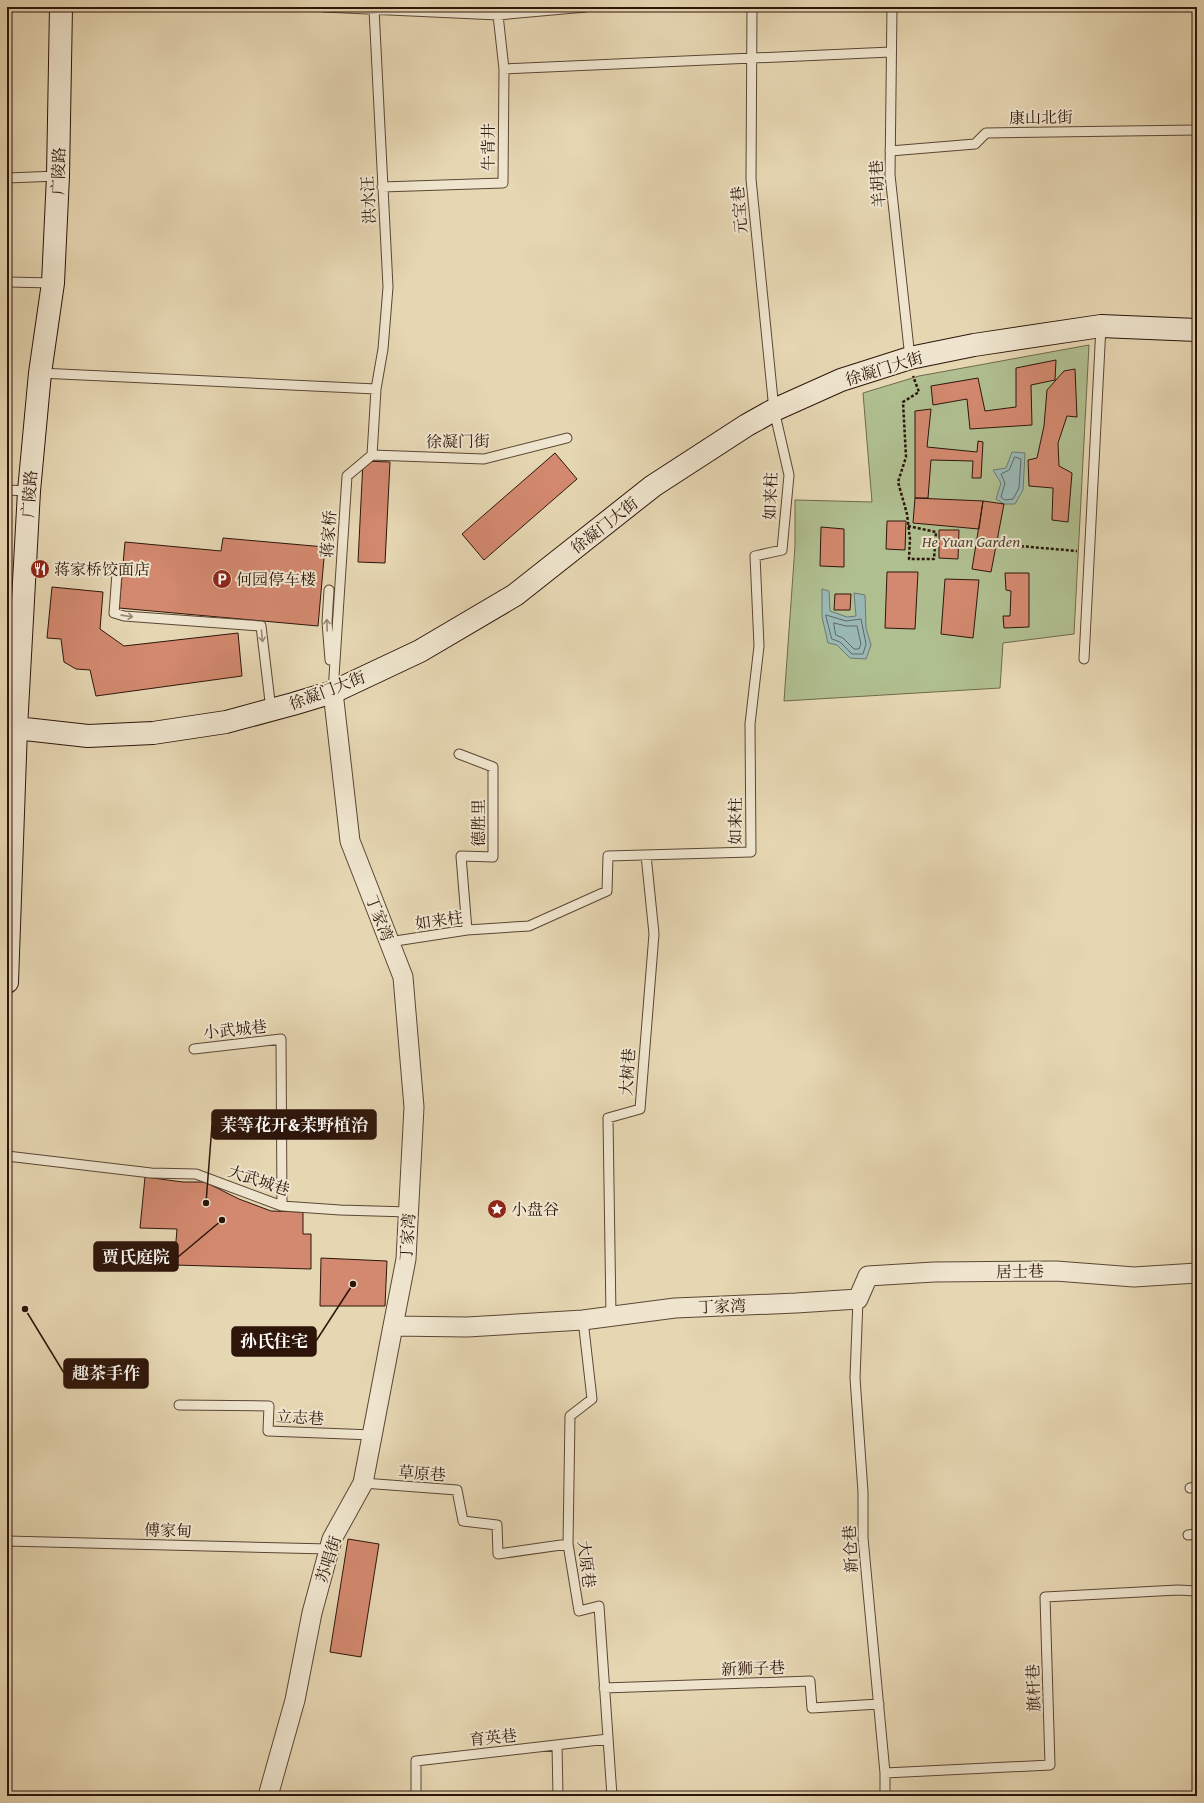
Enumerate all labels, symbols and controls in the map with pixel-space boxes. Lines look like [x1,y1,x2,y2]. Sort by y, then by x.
street label: 康山北街 [1009,104,1073,130]
street label: 牛背井 [476,123,500,171]
street label: 广陵路 [45,147,71,195]
street label: 羊胡巷 [863,159,891,209]
street label: 洪水汪 [355,175,381,225]
street label: 元宝巷 [725,185,753,235]
street label: 徐凝门大街 [842,345,926,391]
street label: 徐凝门街 [426,428,490,454]
street label: 广陵路 [15,469,43,519]
street label: 如来柱 [757,472,783,520]
street label: 徐凝门大街 [565,491,643,559]
street label: 蒋家桥 [314,509,342,559]
park label: He Yuan Garden [921,529,1020,553]
place label: 蒋家桥饺面店 [54,557,150,581]
restaurant icon: 蒋家桥饺面店 [29,558,51,580]
place label: 何园停车楼 [236,567,316,591]
parking icon: 何园停车楼 [211,568,233,590]
one-way arrow [120,612,133,620]
one-way arrow [324,619,331,632]
one-way arrow [259,629,266,642]
street label: 徐凝门大街 [285,664,369,716]
street label: 如来柱 [723,797,747,845]
street label: 德胜里 [466,799,490,847]
street label: 丁家湾 [360,891,400,945]
street label: 如来柱 [414,905,464,935]
street label: 小武城巷 [202,1014,268,1044]
street label: 大树巷 [613,1047,641,1097]
callout: 茉等花开&茉野植治 [212,1110,376,1139]
text: 茉等花开&茉野植治 [220,1112,368,1137]
street label: 大武城巷 [225,1159,293,1201]
place label: 小盘谷 [511,1197,559,1221]
place icon: 小盘谷 [486,1198,508,1220]
street label: 丁家湾 [393,1212,421,1262]
callout: 贾氏庭院 [94,1242,178,1271]
text: 贾氏庭院 [102,1244,170,1269]
street label: 居士巷 [996,1259,1044,1283]
street label: 丁家湾 [698,1293,746,1319]
callout: 孙氏住宅 [232,1327,316,1356]
text: 孙氏住宅 [240,1328,308,1353]
callout: 趣茶手作 [64,1359,148,1388]
text: 趣茶手作 [72,1360,140,1385]
street label: 立志巷 [275,1404,325,1430]
street label: 草原巷 [397,1459,447,1487]
street label: 傅家甸 [144,1518,192,1542]
street label: 新仓巷 [837,1524,863,1574]
street label: 苏唱街 [309,1532,347,1586]
street label: 大原巷 [572,1539,602,1589]
street label: 新狮子巷 [721,1655,785,1681]
street label: 旗杆巷 [1020,1664,1046,1712]
street label: 育英巷 [468,1723,518,1751]

